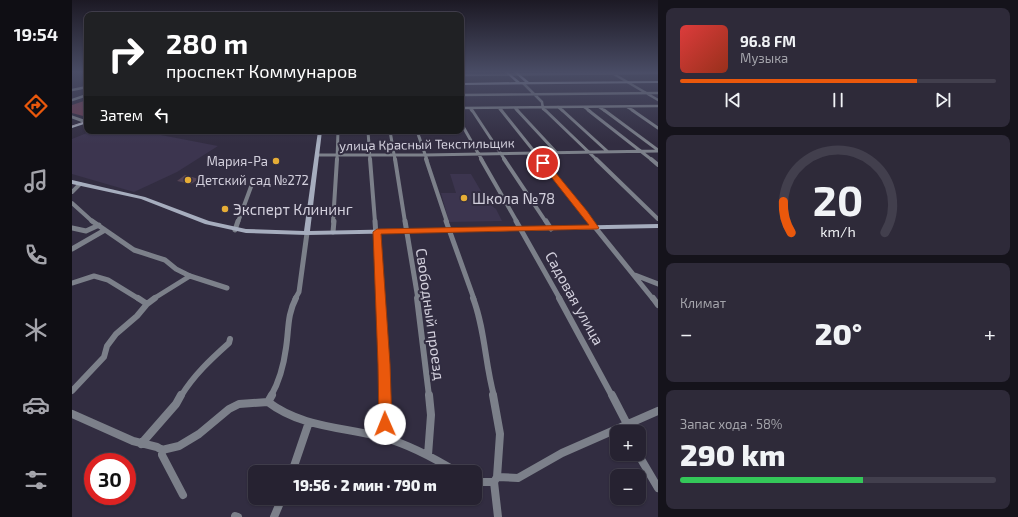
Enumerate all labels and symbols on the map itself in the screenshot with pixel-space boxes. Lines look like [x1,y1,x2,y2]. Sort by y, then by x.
street label: улица Красный Текстильщик [339,134,515,154]
pin [526,146,560,180]
place label: Мария-Ра [206,153,268,169]
marker: Мария-Ра [271,156,281,166]
place label: Детский сад №272 [196,172,309,188]
marker: Детский сад №272 [183,175,193,185]
place label: Школа №78 [472,189,555,207]
marker: Школа №78 [459,193,469,203]
place label: Эксперт Клининг [233,200,353,218]
marker: Эксперт Клининг [220,204,230,214]
street label: Свободный проезд [413,247,449,381]
street label: Садовая улица [541,248,608,348]
position arrow [364,403,406,445]
speed limit sign: 30 [84,453,136,505]

